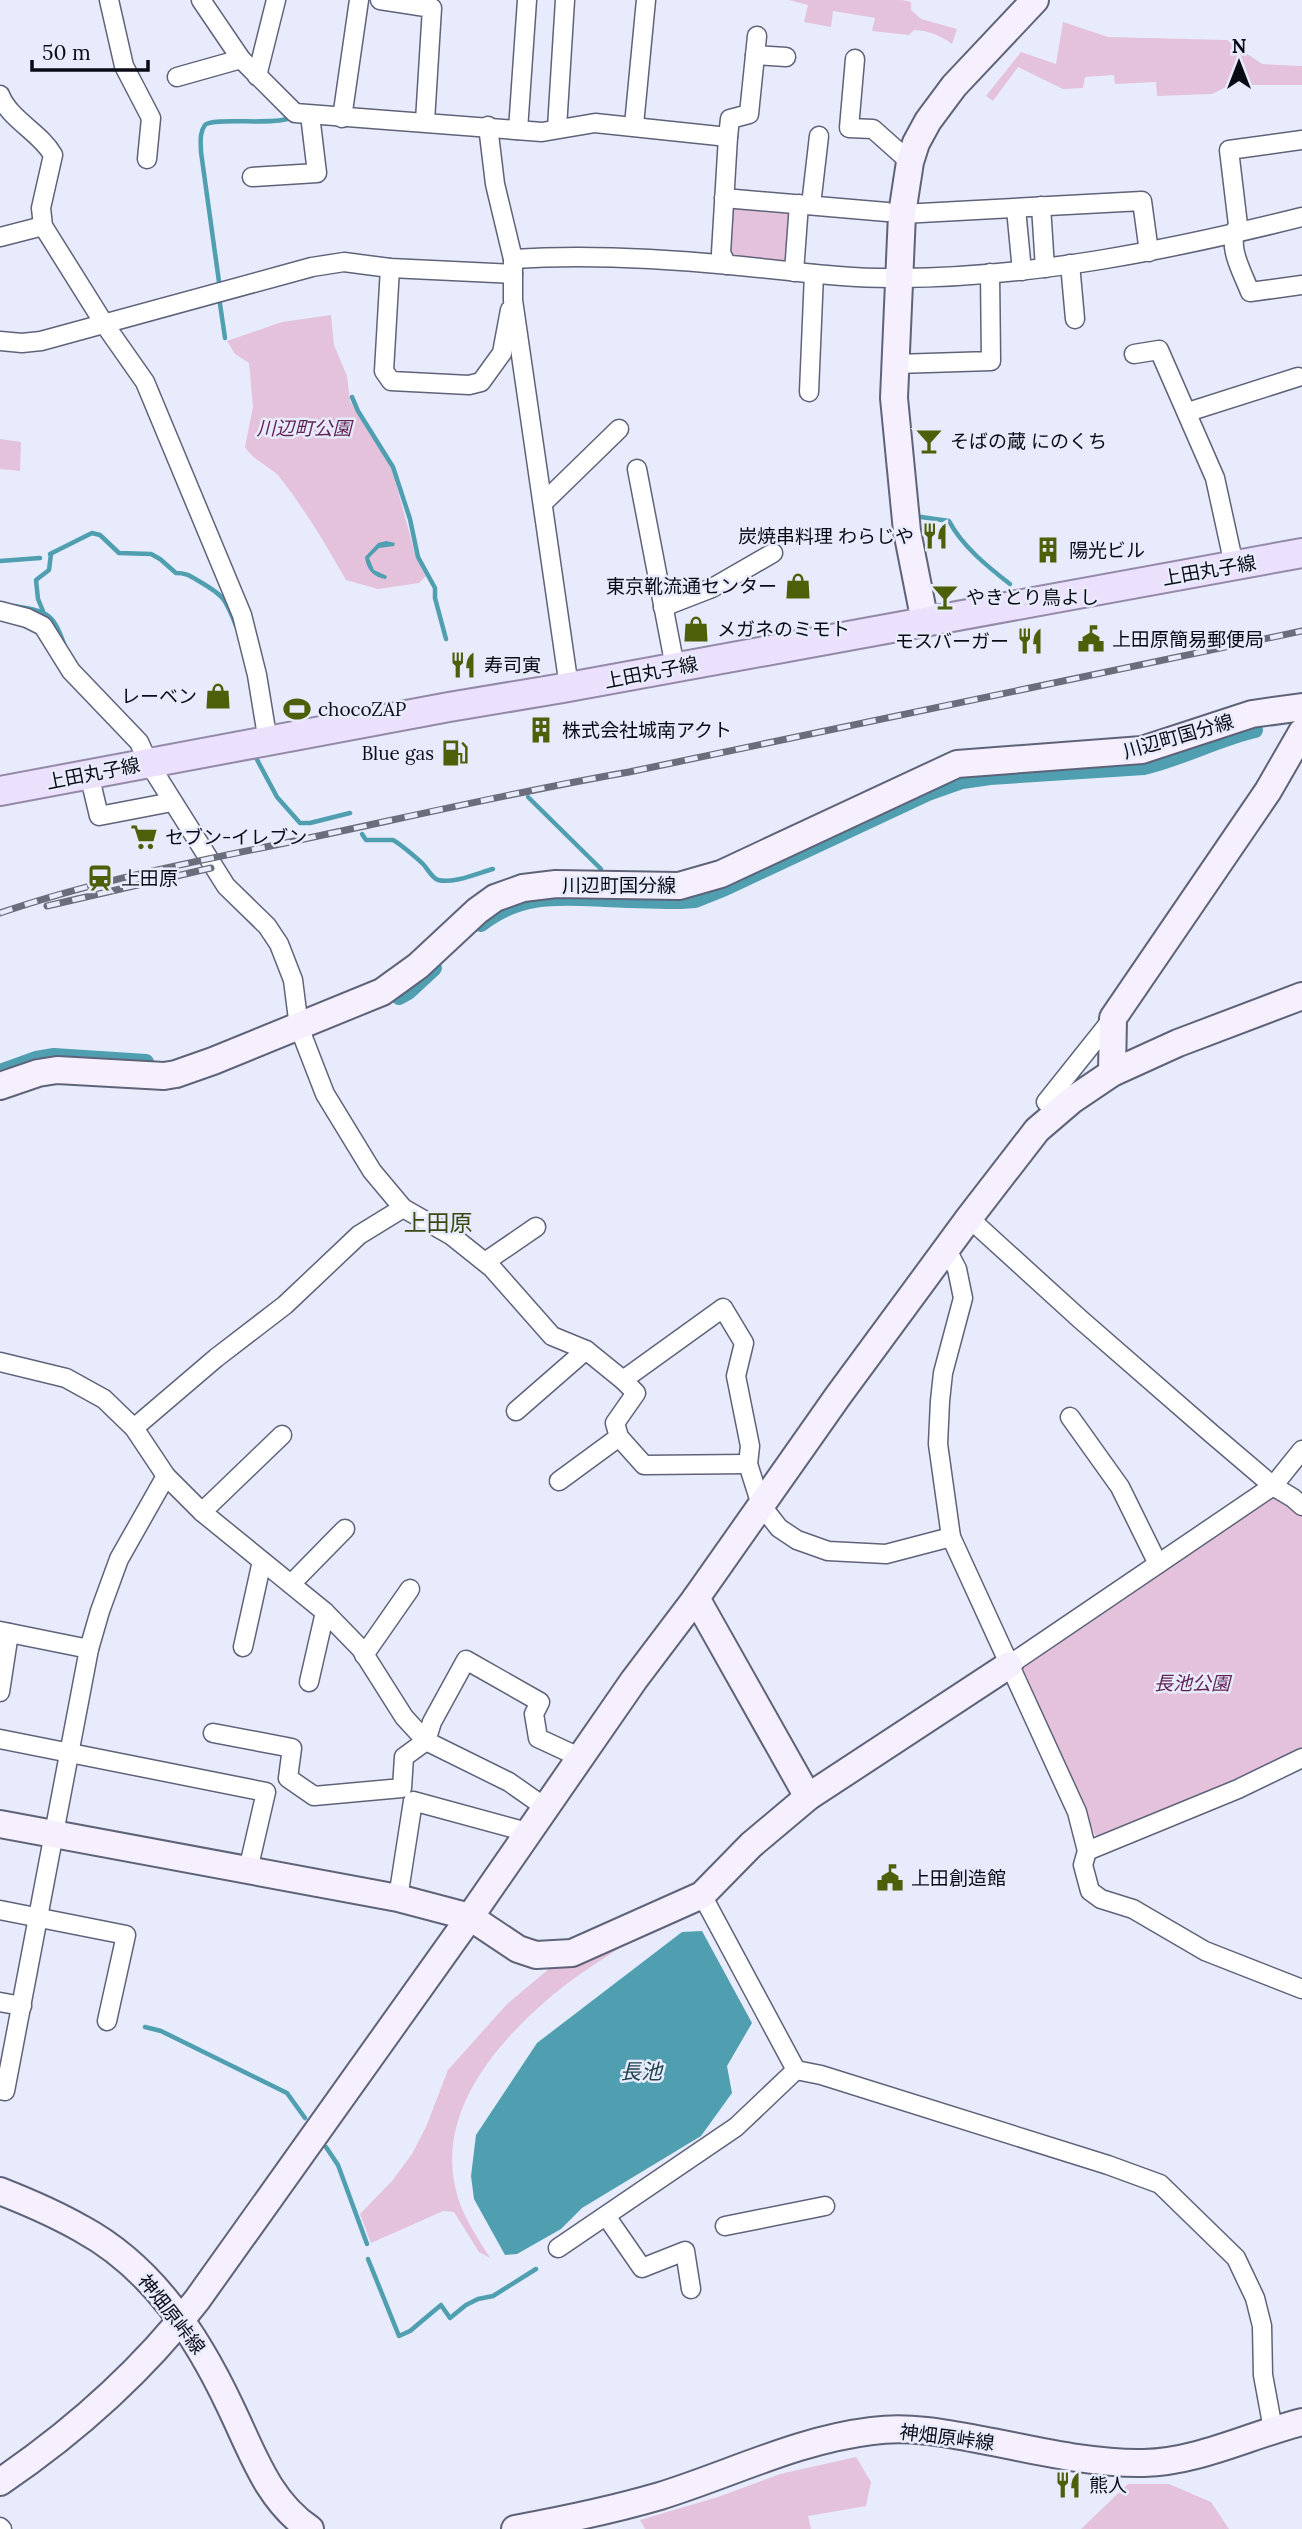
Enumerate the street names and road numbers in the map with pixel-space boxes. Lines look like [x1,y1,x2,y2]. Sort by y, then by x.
street label: 上田丸子線 [1160,550,1258,590]
street label: 上田丸子線 [602,651,700,693]
street label: 川辺町国分線 [1120,709,1236,763]
street label: 上田丸子線 [44,752,142,794]
street label: 川辺町国分線 [562,873,676,897]
street label: 神畑原峠線 [133,2269,211,2359]
street label: 神畑原峠線 [898,2419,996,2455]

